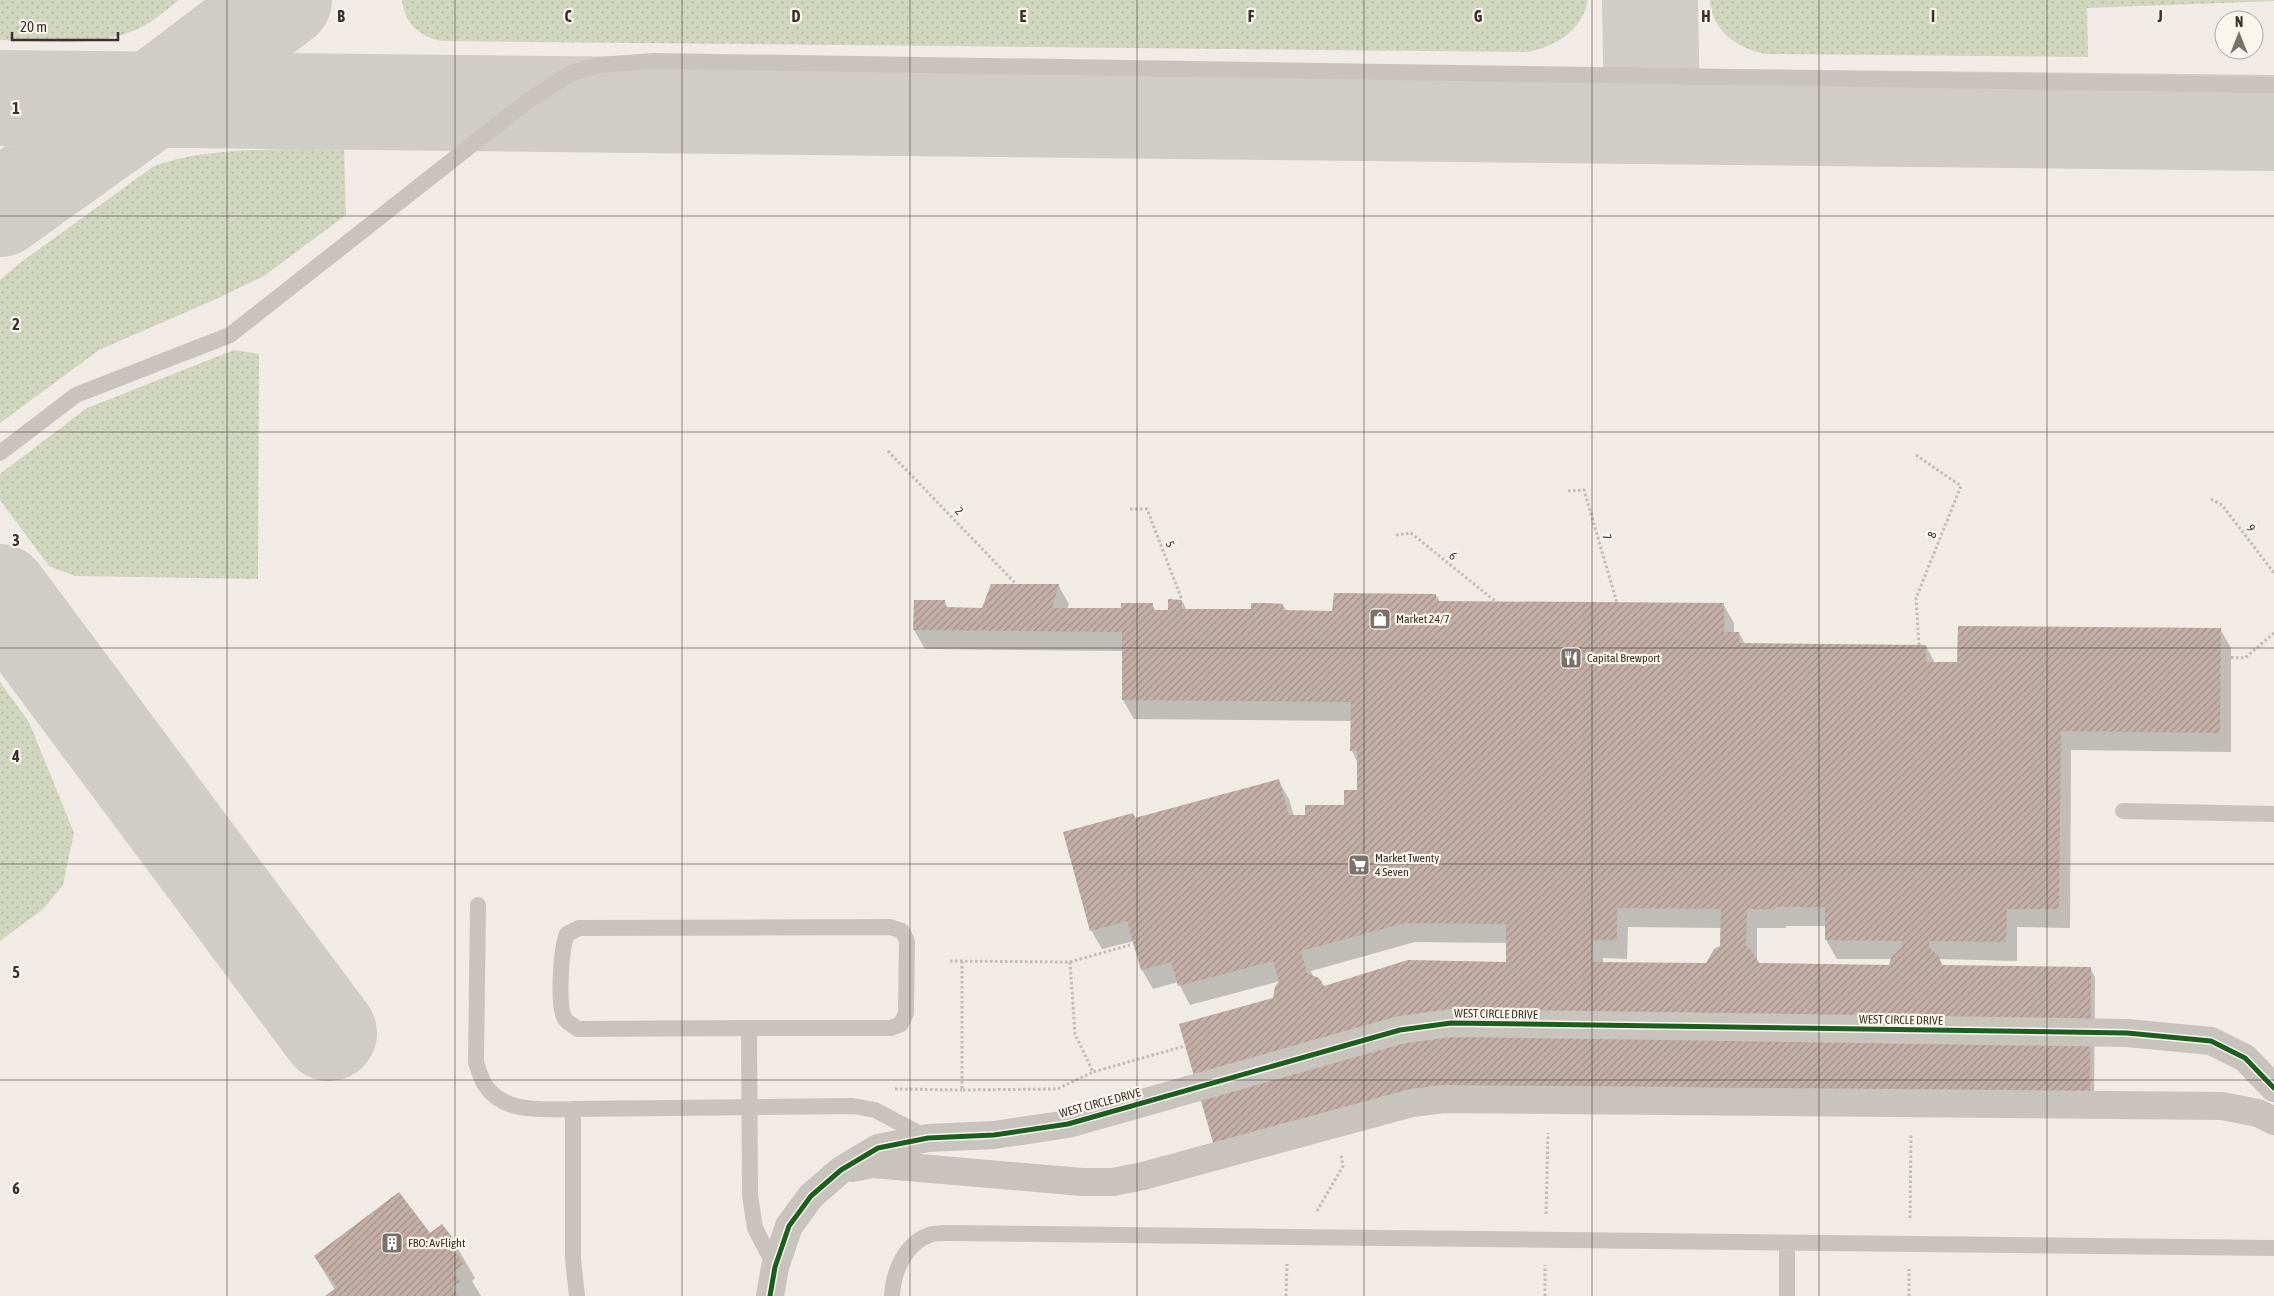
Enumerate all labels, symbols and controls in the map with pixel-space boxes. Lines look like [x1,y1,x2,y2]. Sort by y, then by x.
text: B [337,7,345,25]
text: C [564,7,572,25]
text: D [792,7,801,25]
text: E [1020,7,1027,25]
text: F [1248,7,1255,25]
text: G [1474,7,1483,25]
text: H [1701,7,1711,25]
text: I [1931,7,1935,25]
text: J [2156,7,2163,25]
scale bar [12,10,119,42]
north arrow [2214,10,2264,60]
text: N [2235,14,2243,30]
text: 20 m [20,18,47,35]
text: 1 [12,99,20,117]
text: 2 [12,315,20,333]
street label: 2 [952,504,966,518]
street label: 9 [2244,522,2259,535]
street label: 8 [1924,529,1940,540]
text: 3 [12,531,20,549]
street label: 7 [1599,532,1615,542]
street label: 5 [1162,539,1178,549]
street label: 6 [1446,549,1460,563]
shop icon: Market 24/7 [1368,607,1392,631]
place label: Market 24/7 [1396,612,1450,626]
restaurant icon: Capital Brewport [1559,646,1583,670]
place label: Capital Brewport [1587,651,1661,665]
text: 4 [11,747,20,765]
place label: Market Twenty 4 Seven [1375,851,1439,879]
supermarket icon: Market Twenty 4 Seven [1347,853,1371,877]
text: 5 [12,963,20,981]
street label: WEST CIRCLE DRIVE [1454,1006,1538,1022]
street label: WEST CIRCLE DRIVE [1859,1012,1943,1028]
street label: WEST CIRCLE DRIVE [1058,1085,1142,1121]
text: 6 [12,1179,20,1197]
building icon: FBO: AvFlight [380,1231,404,1255]
place label: FBO: AvFlight [408,1236,466,1250]

